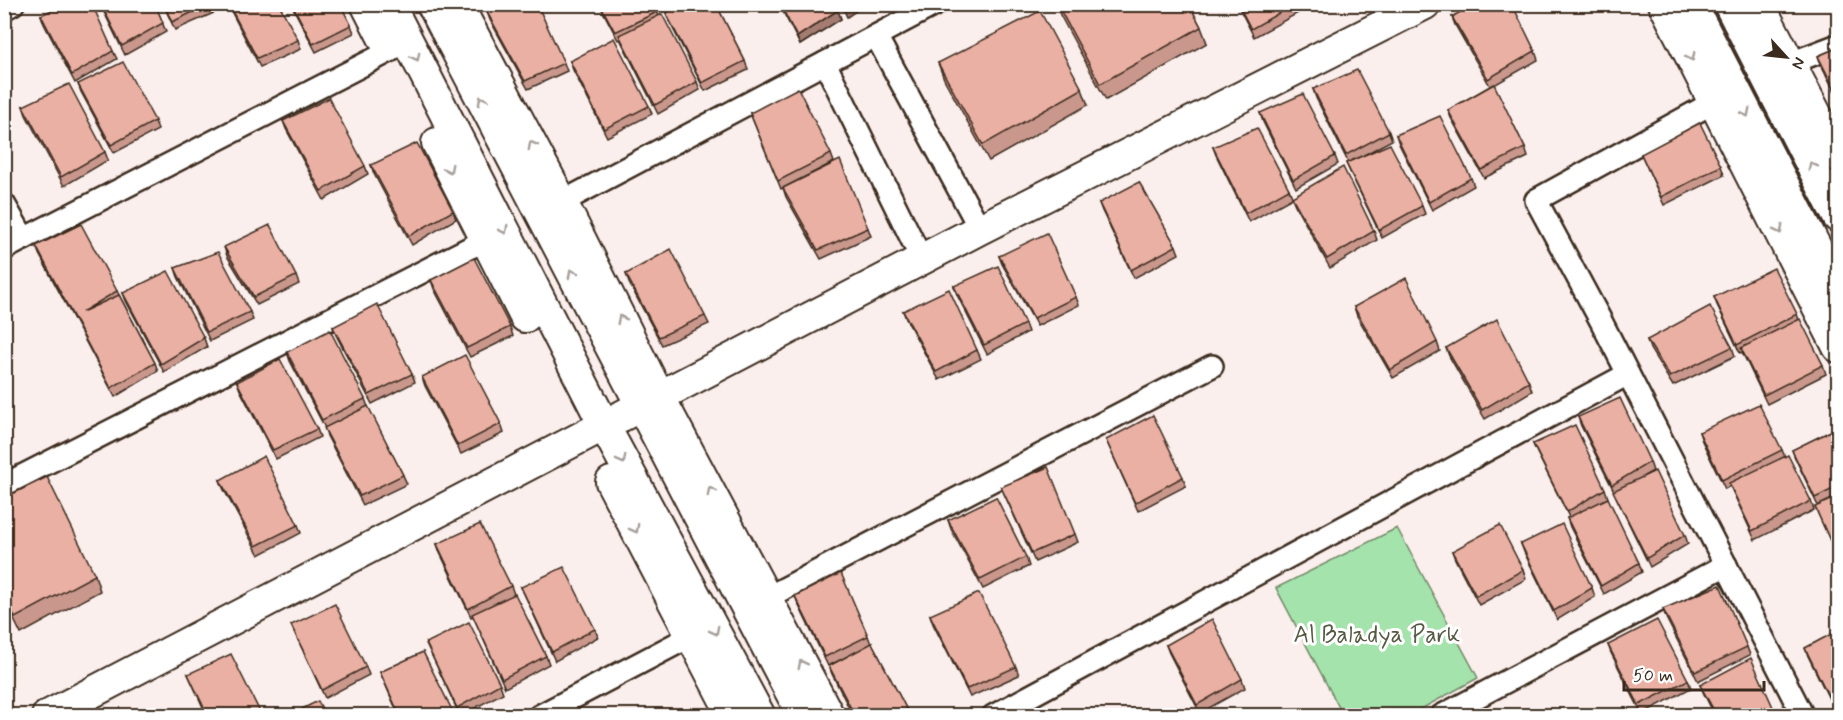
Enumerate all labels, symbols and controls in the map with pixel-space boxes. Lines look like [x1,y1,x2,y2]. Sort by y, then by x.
north arrow [1756,27,1816,87]
one-way arrow [408,50,420,61]
one-way arrow [1683,50,1695,61]
text: N [1786,54,1810,73]
one-way arrow [477,95,489,106]
one-way arrow [1739,106,1750,117]
one-way arrow [528,141,539,151]
one-way arrow [1807,161,1819,172]
one-way arrow [442,163,454,174]
one-way arrow [497,224,508,235]
one-way arrow [1772,224,1783,235]
one-way arrow [568,269,579,279]
one-way arrow [616,314,628,325]
one-way arrow [615,454,626,464]
one-way arrow [707,487,718,498]
one-way arrow [628,522,640,533]
park label: Al Baladya Park [1294,620,1460,651]
one-way arrow [708,625,719,636]
scale bar [1624,654,1764,692]
one-way arrow [798,659,810,670]
text: 50 m [1633,664,1673,688]

